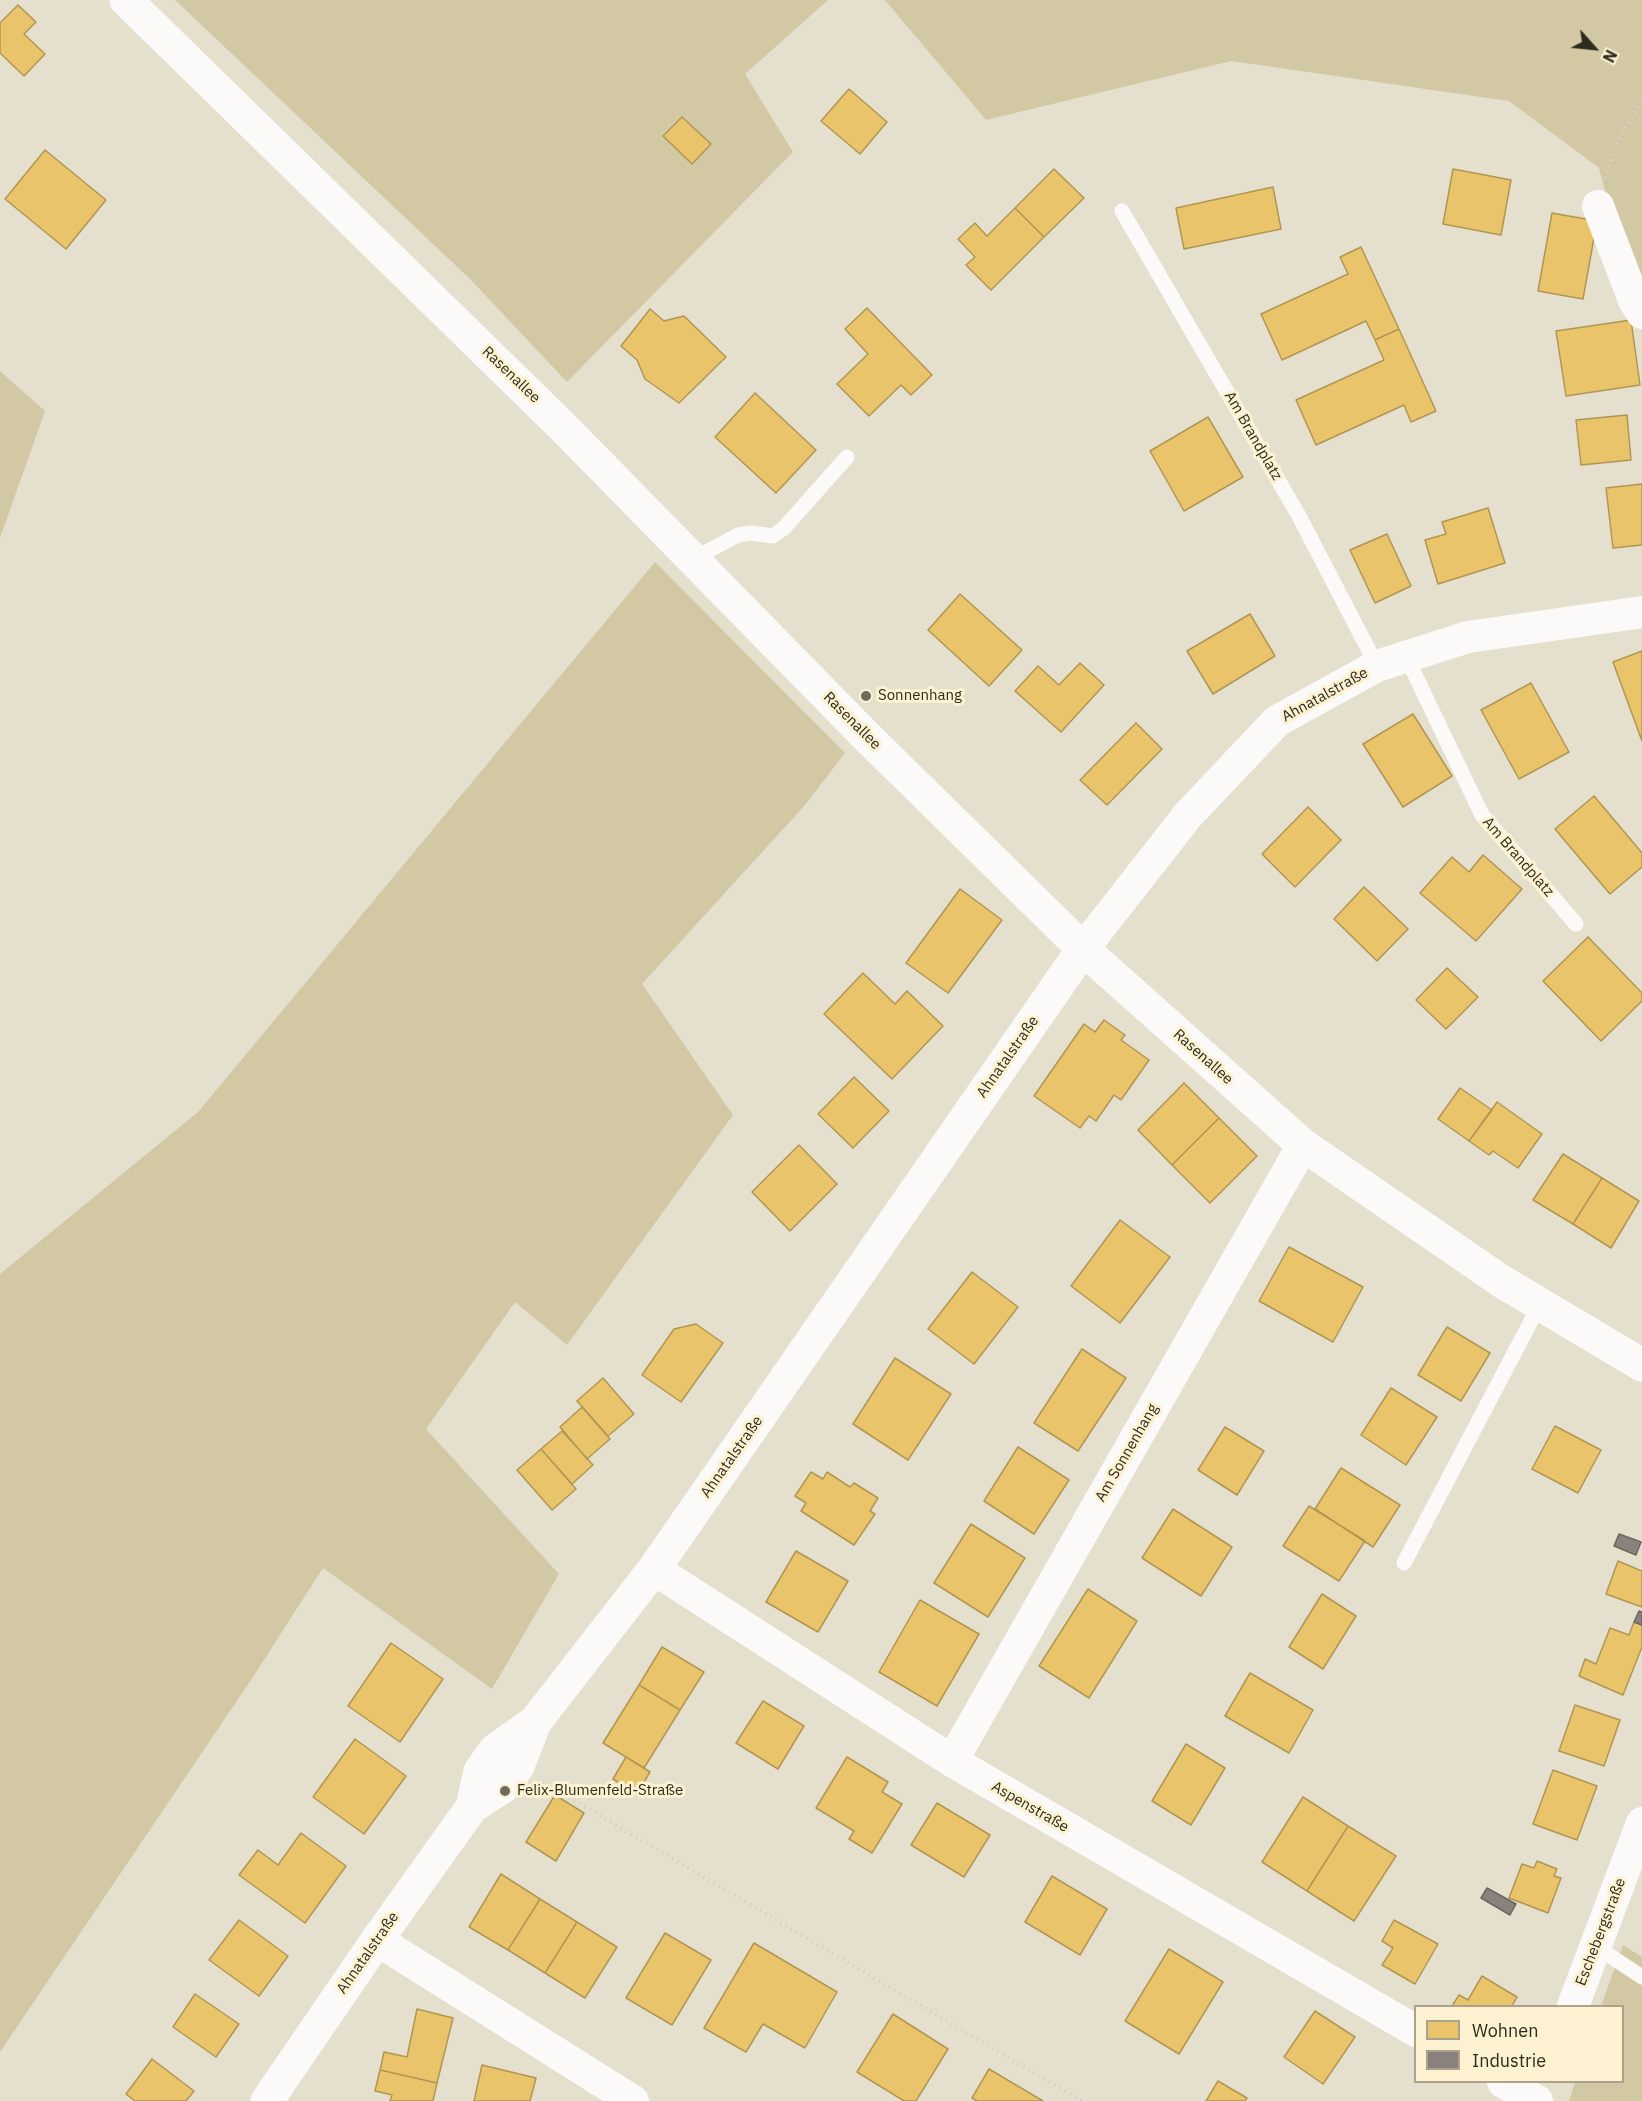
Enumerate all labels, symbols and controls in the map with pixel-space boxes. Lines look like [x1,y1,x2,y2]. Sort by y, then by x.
north arrow [1564,18,1624,78]
text: N [1598,46,1622,66]
street label: Rasenallee [478,343,544,407]
street label: Am Brandplatz [1220,388,1286,484]
street label: Ahnatalstraße [1279,664,1371,726]
place label: Sonnenhang [878,687,962,705]
street label: Rasenallee [819,688,885,754]
marker: Sonnenhang [859,689,873,703]
street label: Am Brandplatz [1478,813,1558,901]
street label: Ahnatalstraße [973,1013,1043,1101]
street label: Rasenallee [1169,1026,1237,1088]
street label: Am Sonnenhang [1092,1401,1162,1505]
street label: Ahnatalstraße [697,1413,767,1501]
street label: Aspenstraße [988,1778,1072,1836]
place label: Felix-Blumenfeld-Straße [517,1782,683,1800]
marker: Felix-Blumenfeld-Straße [498,1784,512,1798]
street label: Eschebergstraße [1572,1876,1630,1988]
street label: Ahnatalstraße [333,1909,403,1997]
legend [1414,2005,1624,2083]
text: Wohnen [1472,2019,1538,2042]
text: Industrie [1472,2049,1546,2072]

